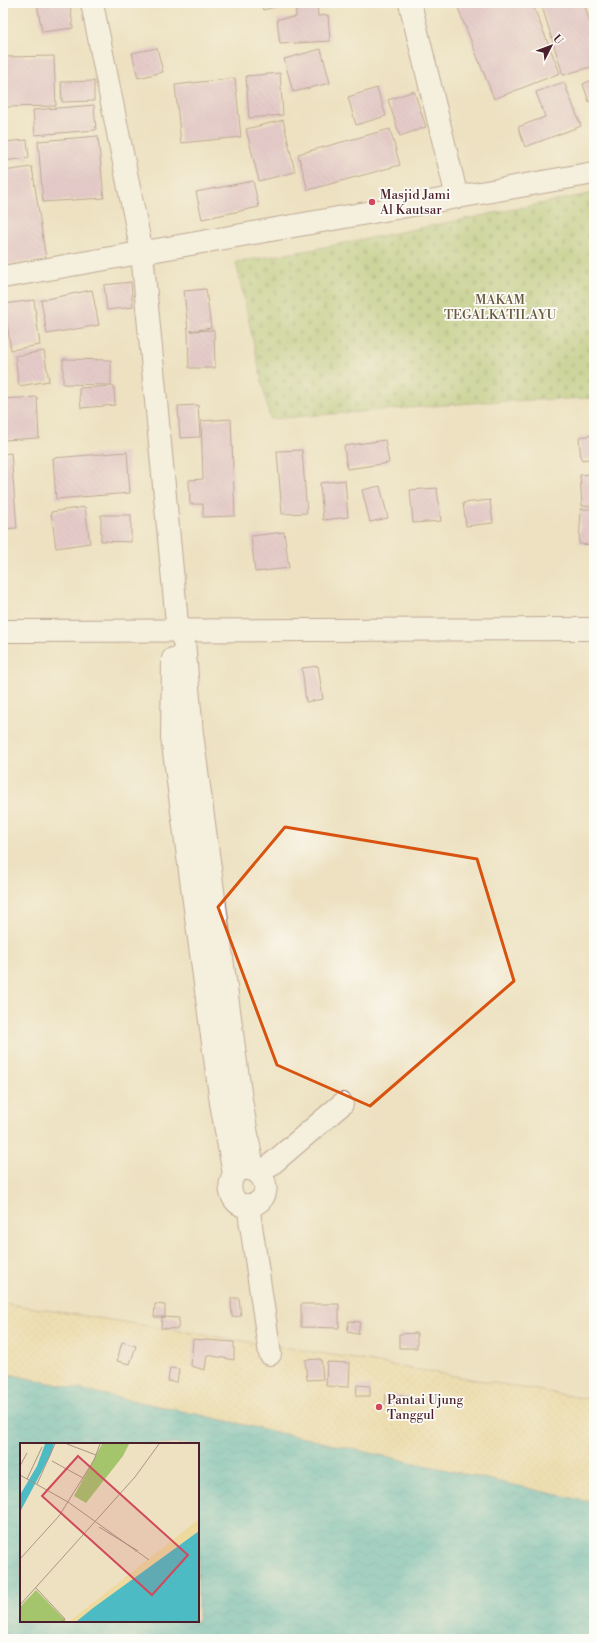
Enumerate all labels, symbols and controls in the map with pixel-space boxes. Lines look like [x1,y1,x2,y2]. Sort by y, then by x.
north arrow [531,26,571,66]
text: U [550,32,566,48]
place label: Masjid Jami Al Kautsar [379,187,450,218]
marker: Masjid Jami Al Kautsar [367,197,377,207]
park label: MAKAM TEGALKATILAYU [444,292,556,323]
place label: Pantai Ujung Tanggul [387,1392,464,1423]
marker: Pantai Ujung Tanggul [374,1402,384,1412]
inset map [20,1443,199,1622]

